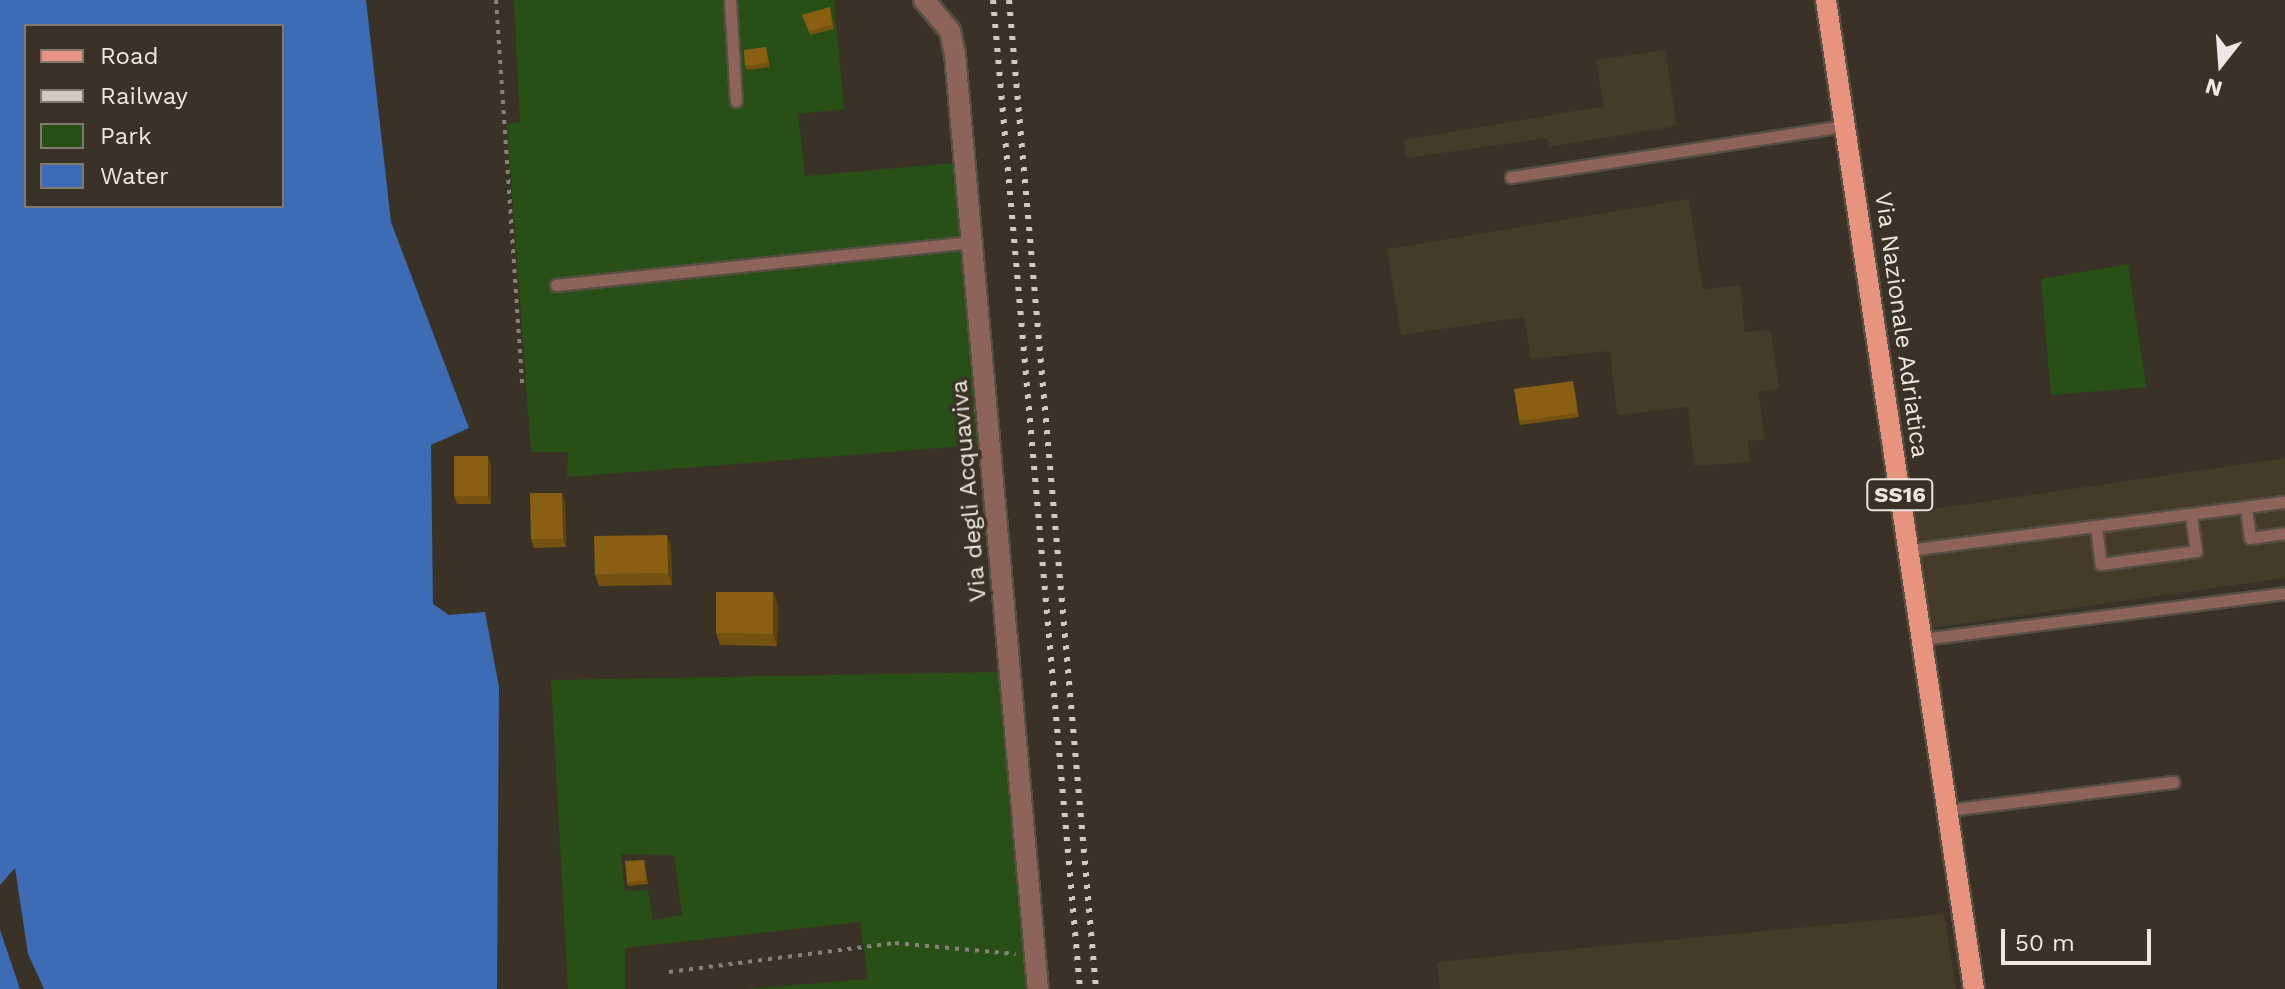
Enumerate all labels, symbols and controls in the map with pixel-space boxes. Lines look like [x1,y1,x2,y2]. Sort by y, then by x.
legend [24,24,284,208]
north arrow [2181,24,2261,104]
text: Road [100,42,159,70]
text: N [2202,73,2225,102]
text: Railway [100,82,188,110]
text: Park [100,122,152,150]
text: Water [100,162,169,190]
street label: Via Nazionale Adriatica [1868,190,1934,460]
street label: Via degli Acquaviva [945,378,993,604]
road number: SS16 [1866,477,1934,513]
scale bar [2005,913,2155,963]
text: 50 m [2015,929,2075,957]

